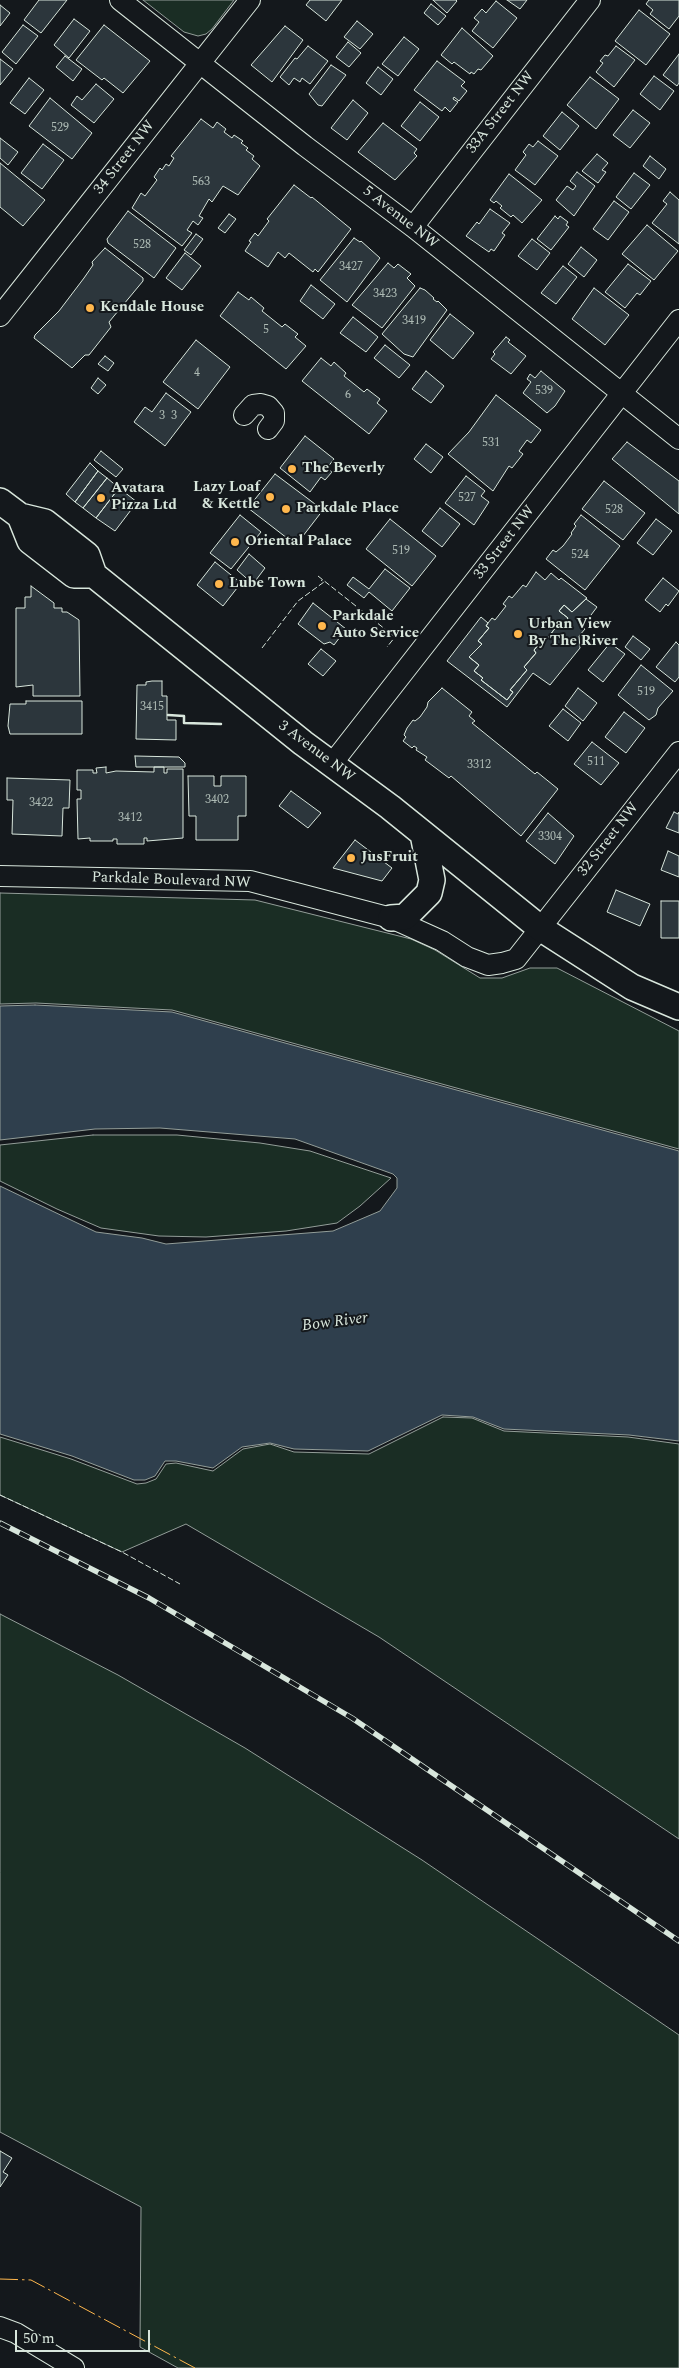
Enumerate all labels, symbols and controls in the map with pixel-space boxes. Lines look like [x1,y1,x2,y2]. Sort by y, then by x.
street label: 33A Street NW [463,68,539,158]
street label: 34 Street NW [91,118,159,198]
house number: 529 [51,122,69,136]
house number: 563 [192,176,210,190]
street label: 5 Avenue NW [359,183,441,253]
house number: 528 [133,239,151,253]
house number: 3427 [339,261,363,275]
house number: 3423 [373,288,397,302]
place label: Kendale House [100,299,204,317]
marker: Kendale House [84,302,96,314]
house number: 3419 [402,315,426,329]
house number: 5 [263,324,269,338]
house number: 4 [194,367,200,381]
house number: 539 [535,385,553,399]
house number: 6 [345,389,351,403]
house number: 3 [159,410,165,424]
house number: 3 [171,410,177,424]
house number: 531 [482,437,500,451]
place label: The Beverly [302,460,384,478]
marker: The Beverly [286,463,298,475]
place label: Lazy Loaf & Kettle [193,479,260,514]
place label: Avatara Pizza Ltd [111,480,177,515]
marker: Lazy Loaf & Kettle [264,491,276,503]
marker: Avatara Pizza Ltd [95,492,107,504]
house number: 527 [458,492,476,506]
place label: Parkdale Place [296,500,399,518]
marker: Parkdale Place [280,503,292,515]
street label: 33 Street NW [471,503,539,583]
house number: 528 [605,504,623,518]
place label: Oriental Palace [245,533,352,551]
marker: Oriental Palace [229,536,241,548]
house number: 519 [392,545,410,559]
house number: 524 [571,549,589,563]
place label: Lube Town [229,575,306,593]
marker: Lube Town [213,578,225,590]
place label: Parkdale Auto Service [332,608,419,643]
place label: Urban View By The River [528,616,618,651]
marker: Parkdale Auto Service [316,620,328,632]
marker: Urban View By The River [512,628,524,640]
house number: 519 [637,686,655,700]
house number: 3415 [140,701,164,715]
street label: 3 Avenue NW [274,717,358,787]
house number: 511 [587,756,605,770]
house number: 3312 [467,759,491,773]
house number: 3402 [205,794,229,808]
house number: 3422 [29,797,53,811]
street label: 32 Street NW [575,800,643,880]
house number: 3412 [118,812,142,826]
house number: 3304 [538,831,562,845]
place label: JusFruit [361,849,418,867]
marker: JusFruit [345,852,357,864]
street label: Parkdale Boulevard NW [91,869,251,893]
water label: Bow River [301,1309,369,1337]
scale bar [18,2320,152,2352]
text: 50 m [23,2327,55,2350]

